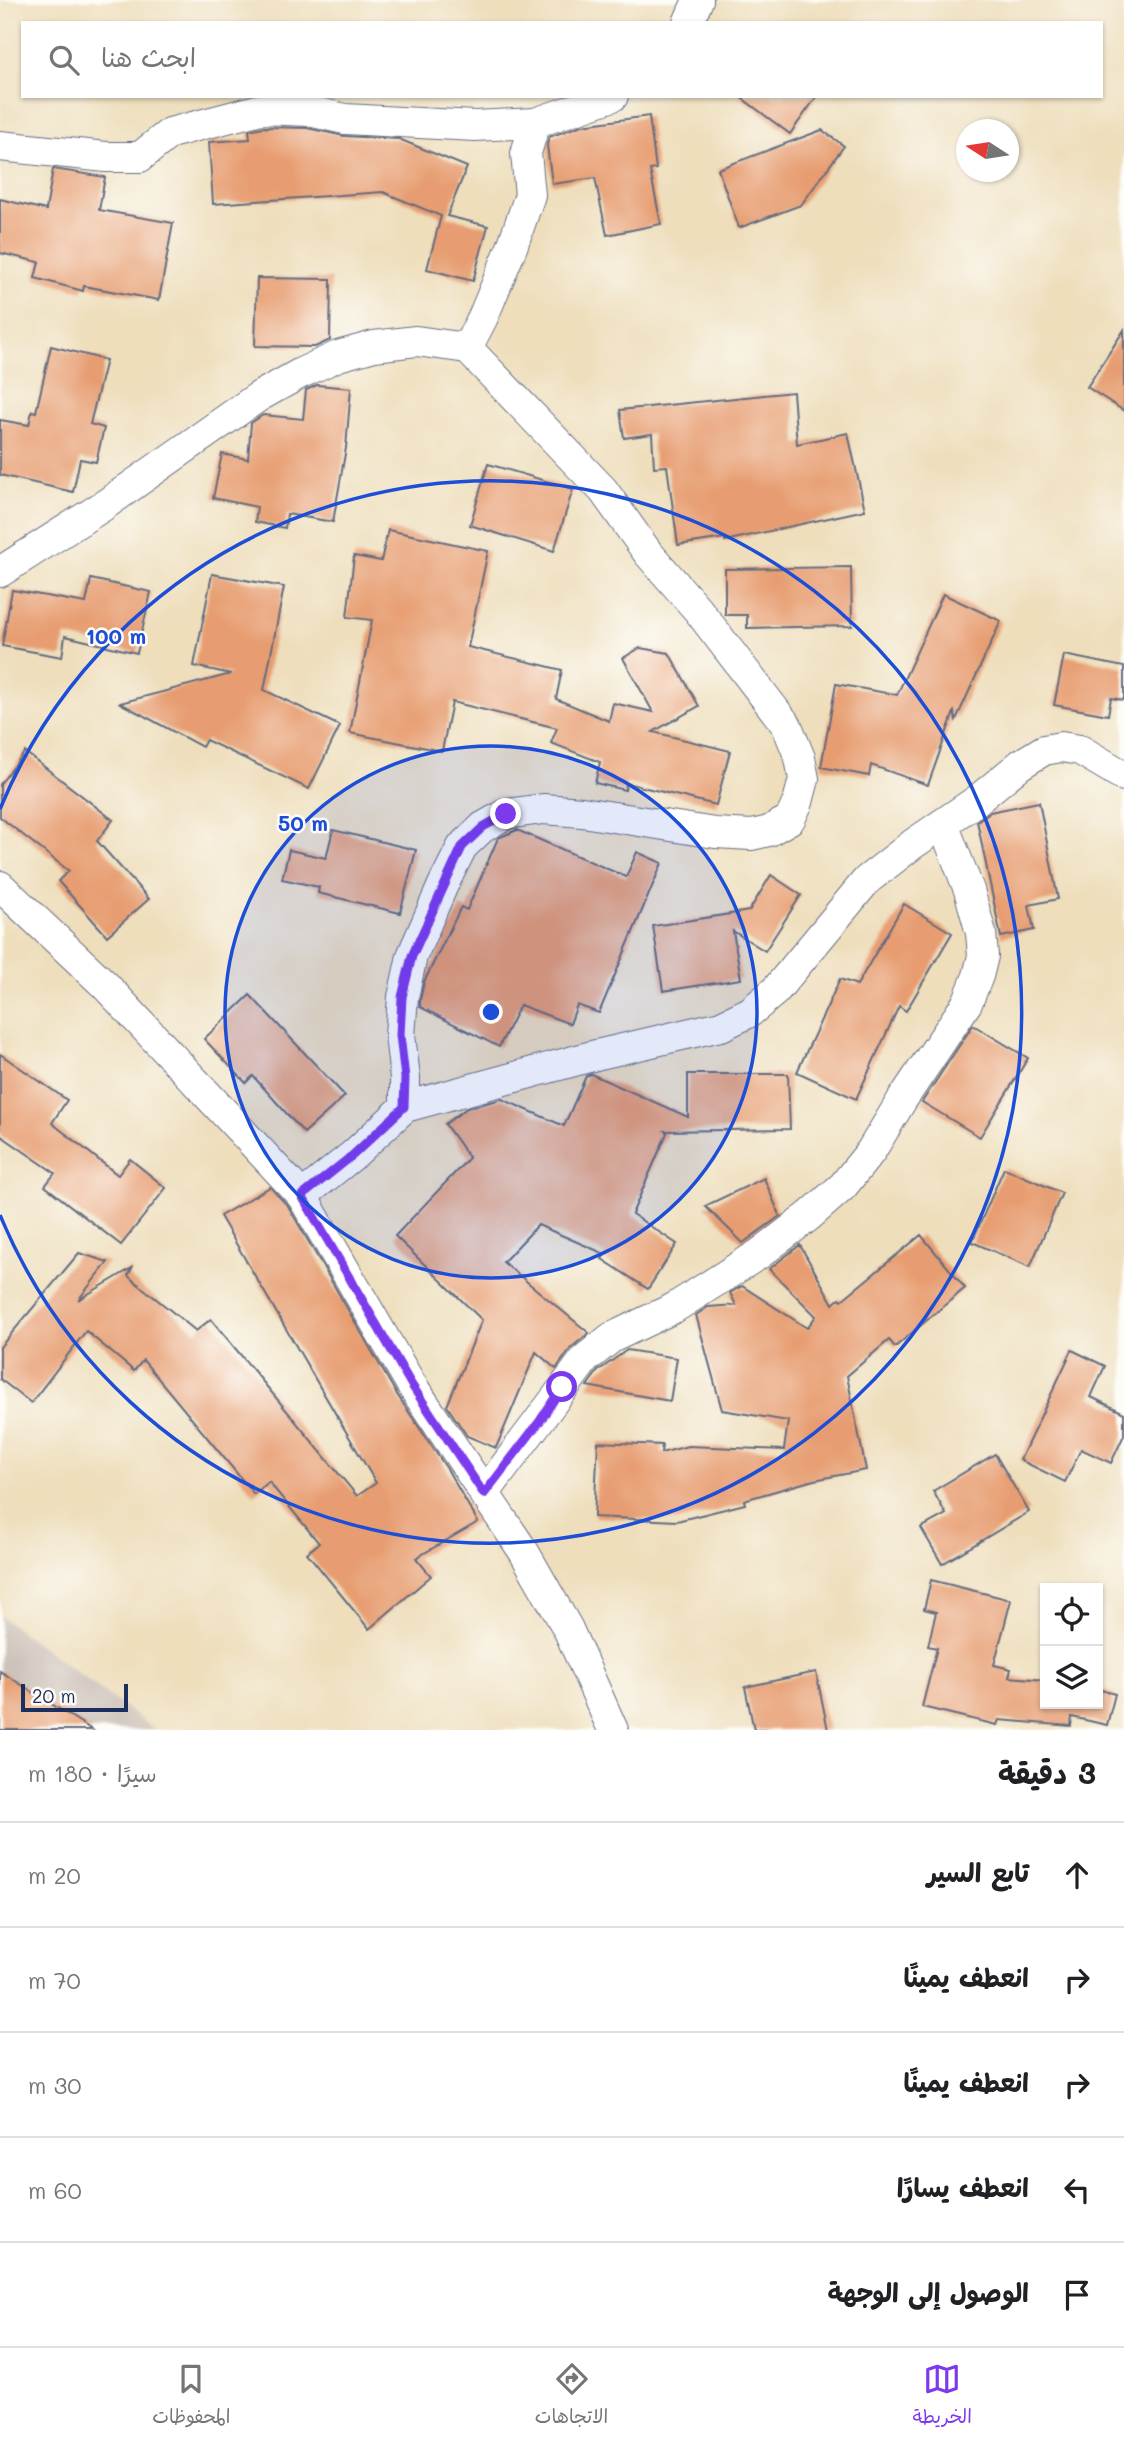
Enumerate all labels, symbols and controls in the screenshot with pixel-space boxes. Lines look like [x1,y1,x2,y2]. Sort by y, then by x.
search box [21,21,1103,98]
text: ابحث هنا [101,40,196,74]
icon: search [45,41,83,79]
north arrow [956,119,1019,182]
text: 100 m [86,622,146,649]
route end [490,798,521,829]
text: 50 m [278,809,328,836]
centre of rings [479,1000,503,1024]
route start [546,1371,577,1402]
map controls [1040,1583,1103,1709]
button: locate [1040,1583,1103,1646]
button: layers [1040,1646,1103,1709]
scale bar [21,1681,128,1713]
text: 20 m [32,1683,76,1708]
text: 3 دقيقة [998,1752,1096,1792]
text: سيرًا · 180 m [28,1758,157,1788]
text: تابع السير [927,1855,1029,1889]
icon: ahead [1058,1856,1096,1894]
text: 20 m [28,1860,81,1890]
text: انعطف يمينًا [904,1960,1029,1994]
icon: right [1058,1961,1096,1999]
text: 70 m [28,1965,81,1995]
text: انعطف يمينًا [904,2065,1029,2099]
icon: right [1058,2066,1096,2104]
text: 30 m [28,2070,81,2100]
text: انعطف يسارًا [897,2170,1029,2204]
icon: left [1058,2171,1096,2209]
text: 60 m [28,2175,82,2205]
text: الوصول إلى الوجهة [827,2275,1029,2309]
icon: arrive [1058,2276,1096,2314]
tab: المحفوظات [152,2360,230,2433]
tab: الاتجاهات [535,2360,608,2433]
tab: الخريطة [913,2360,972,2433]

